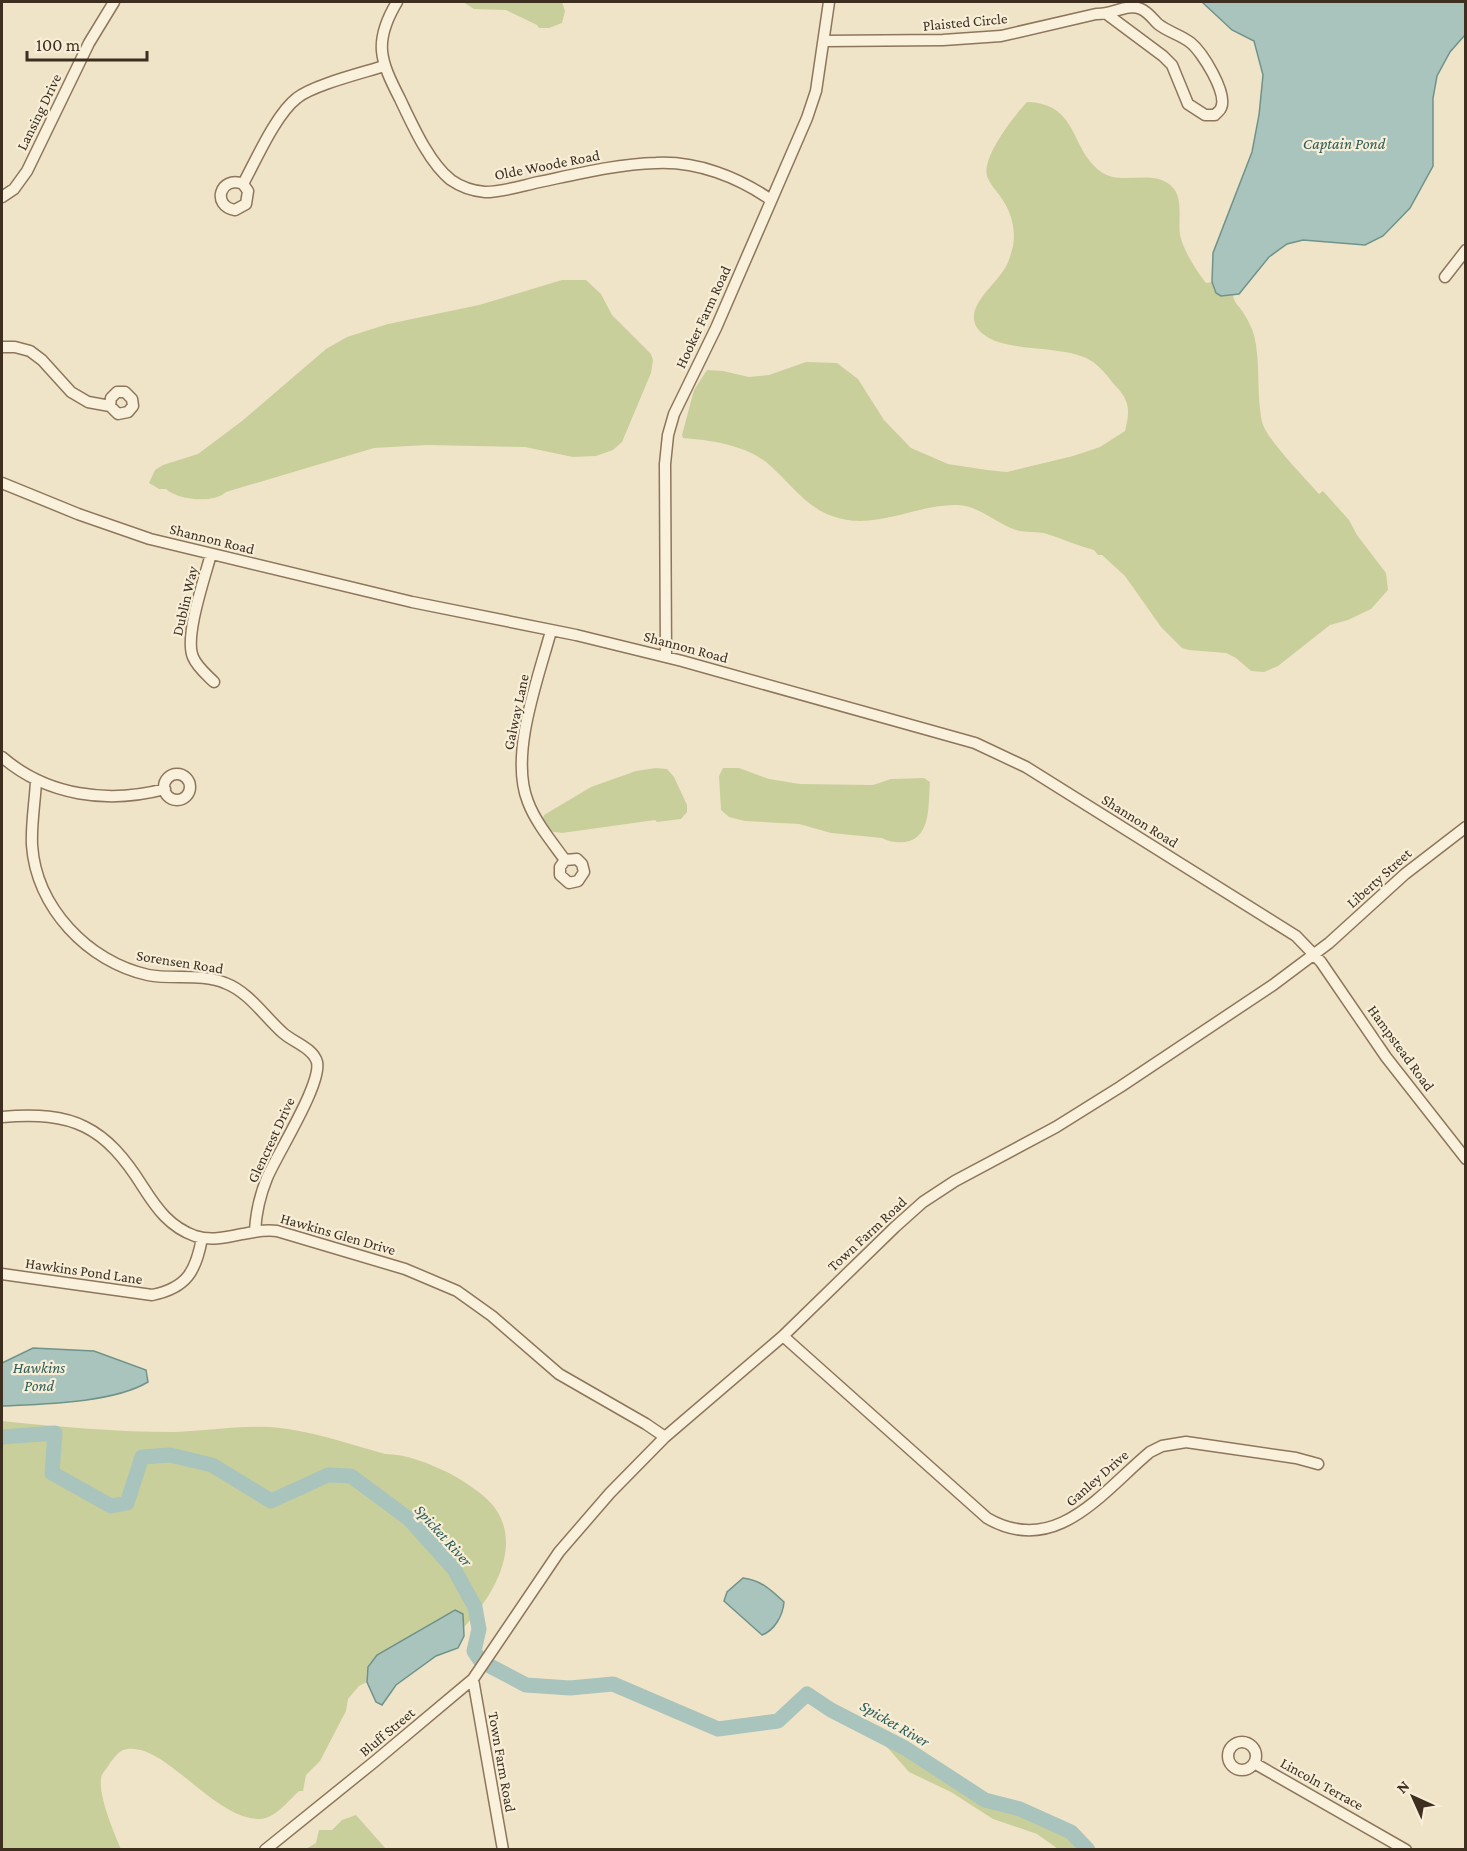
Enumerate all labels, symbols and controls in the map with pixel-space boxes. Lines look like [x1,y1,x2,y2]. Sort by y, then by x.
street label: Plaisted Circle [922,10,1008,34]
scale bar [27,24,147,62]
text: 100 m [36,35,81,55]
street label: Lansing Drive [14,71,65,153]
water label: Captain Pond [1303,135,1386,153]
street label: Olde Woode Road [493,147,601,183]
street label: Hooker Farm Road [672,263,734,371]
street label: Shannon Road [168,521,256,557]
street label: Dublin Way [169,564,202,638]
street label: Shannon Road [642,628,730,666]
street label: Galway Lane [500,672,533,752]
street label: Shannon Road [1099,791,1181,851]
street label: Liberty Street [1344,844,1416,912]
street label: Sorensen Road [135,947,225,977]
street label: Hampstead Road [1364,1002,1438,1095]
street label: Glencrest Drive [244,1094,298,1185]
street label: Town Farm Road [824,1193,910,1274]
street label: Hawkins Glen Drive [279,1210,398,1258]
street label: Hawkins Pond Lane [24,1255,144,1287]
water label: Hawkins Pond [13,1359,65,1394]
street label: Ganley Drive [1063,1446,1132,1510]
water label: Spicket River [411,1501,476,1571]
water label: Spicket River [857,1697,933,1751]
street label: Bluff Street [356,1704,419,1760]
street label: Town Farm Road [485,1711,519,1813]
street label: Lincoln Terrace [1278,1755,1367,1814]
north arrow [1383,1767,1443,1827]
text: N [1393,1777,1413,1797]

